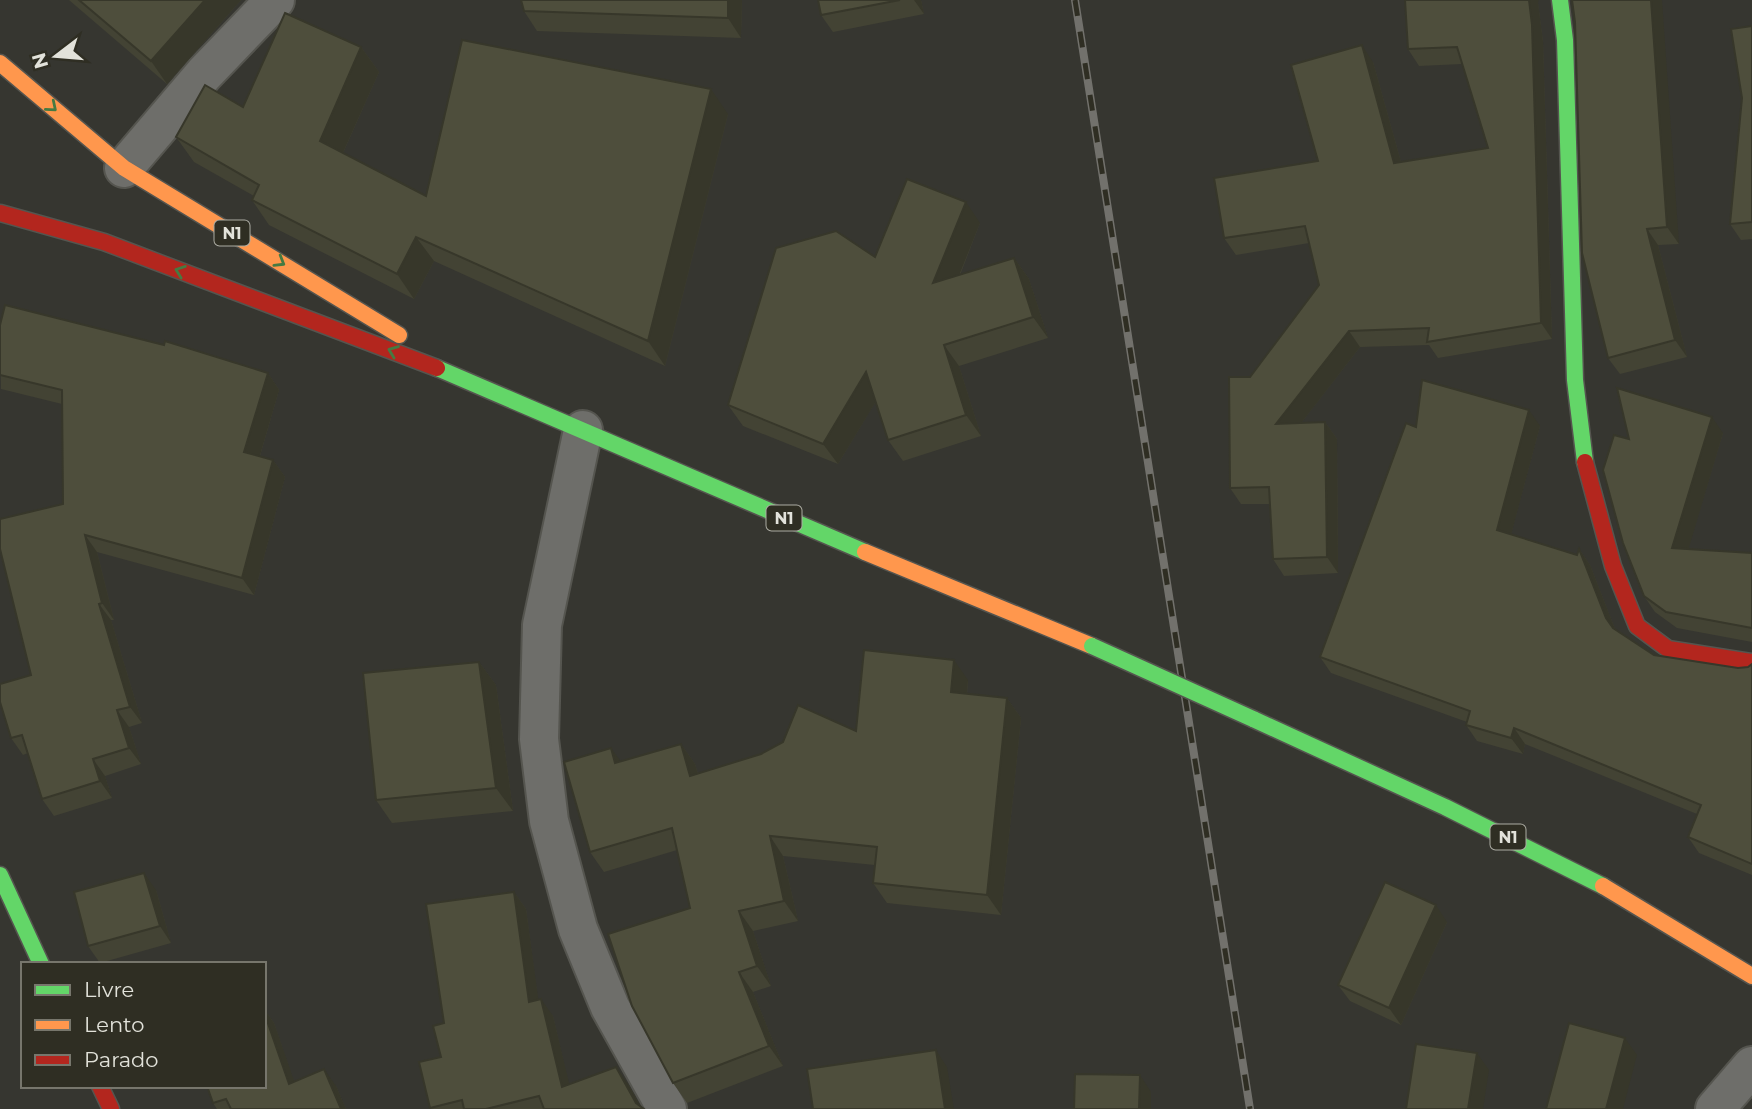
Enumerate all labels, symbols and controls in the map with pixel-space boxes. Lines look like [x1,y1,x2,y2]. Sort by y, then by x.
north arrow [21,21,91,91]
text: N [27,50,53,71]
one-way arrow [44,99,57,111]
road number: N1 [215,220,250,246]
one-way arrow [272,254,285,267]
one-way arrow [174,265,186,279]
one-way arrow [387,345,399,359]
road number: N1 [766,505,802,530]
road number: N1 [1490,824,1526,850]
legend [21,962,266,1088]
text: Livre [84,977,134,1002]
text: Lento [84,1012,144,1037]
text: Parado [84,1047,159,1072]

